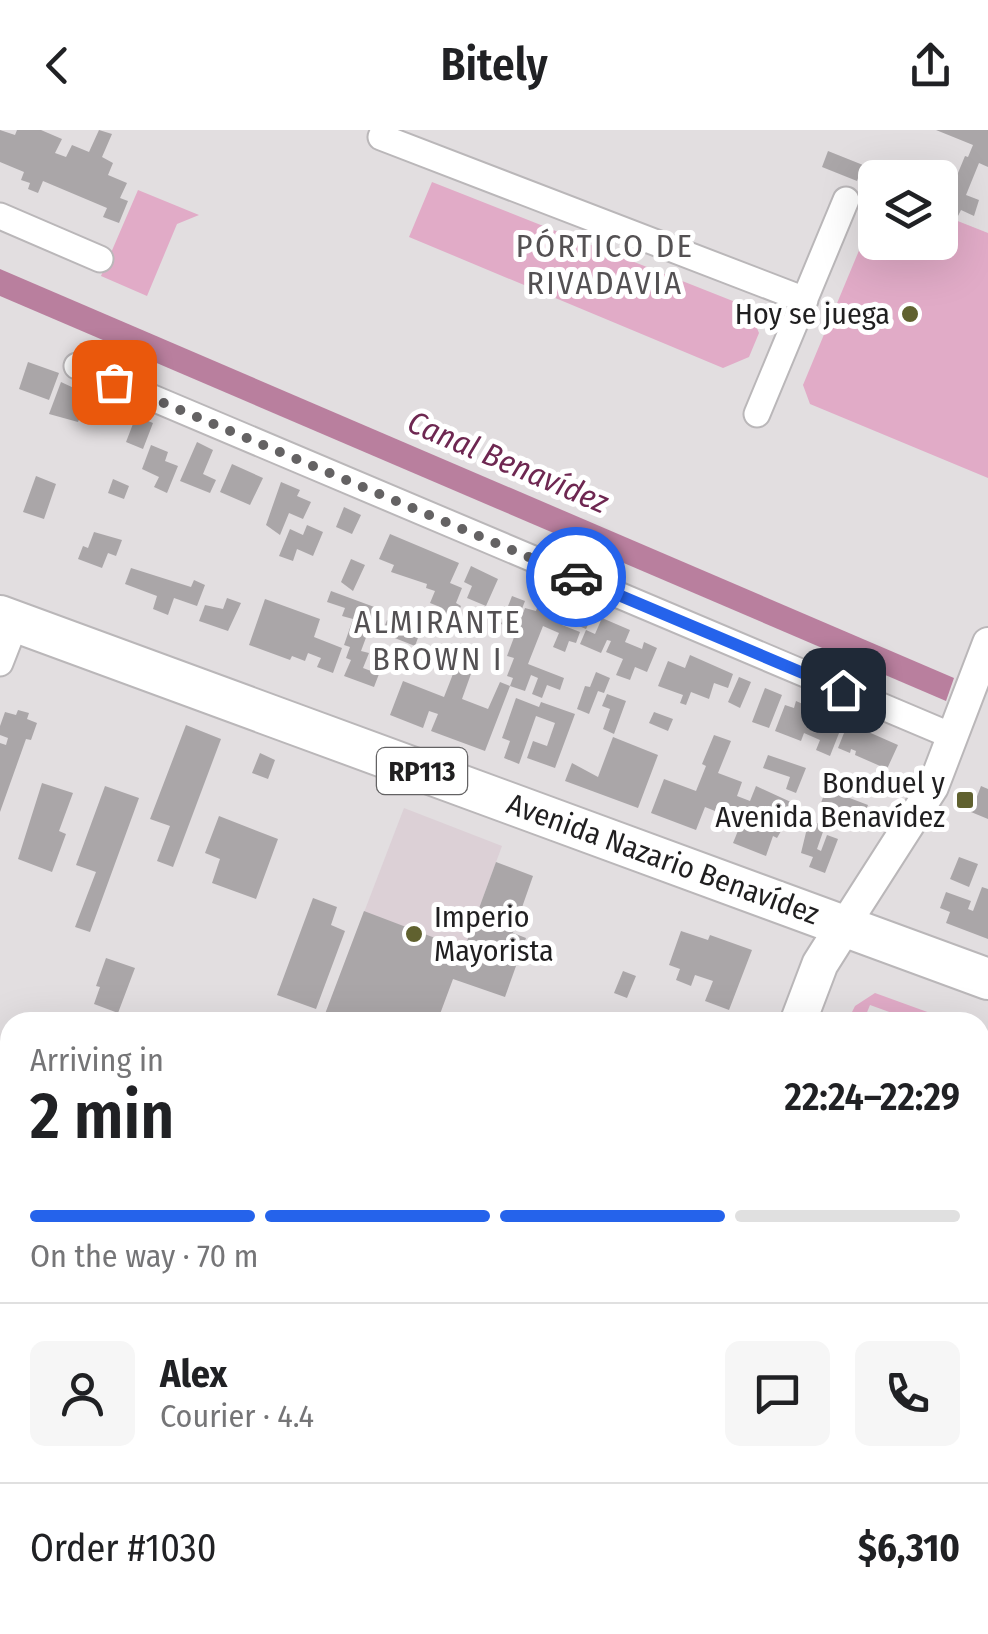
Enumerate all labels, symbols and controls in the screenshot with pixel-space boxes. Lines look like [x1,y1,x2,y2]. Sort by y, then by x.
icon: back [30,38,85,93]
text: Bitely [440,38,548,92]
icon: share [903,38,958,93]
map controls [858,160,958,260]
button: layers [858,160,958,260]
district label: PÓRTICO DE RIVADAVIA [516,227,694,302]
place label: Hoy se juega [735,296,890,332]
marker: Hoy se juega [899,303,921,325]
pin [72,340,157,425]
icon: bag [87,355,142,410]
water label: Canal Benavídez [402,403,614,521]
courier [526,527,626,627]
icon: car [549,550,604,605]
district label: ALMIRANTE BROWN I [354,603,522,678]
pin [801,648,886,733]
icon: home [816,663,871,718]
road number: RP113 [377,748,467,794]
place label: Bonduel y Avenida Benavídez [715,765,946,835]
street label: Avenida Nazario Benavídez [502,786,824,932]
marker: Bonduel y Avenida Benavídez [954,789,976,811]
place label: Imperio Mayorista [434,899,554,969]
marker: Imperio Mayorista [403,923,425,945]
text: Arriving in [30,1041,164,1079]
text: 22:24–22:29 [784,1074,960,1120]
text: 2 min [30,1077,174,1155]
text: On the way · 70 m [30,1237,258,1275]
button: person [30,1341,135,1446]
button: chat [725,1341,830,1446]
button: phone [855,1341,960,1446]
text: Alex [160,1351,227,1397]
text: Courier · 4.4 [160,1397,314,1435]
text: Order #1030 [30,1525,217,1571]
text: $6,310 [858,1525,960,1571]

